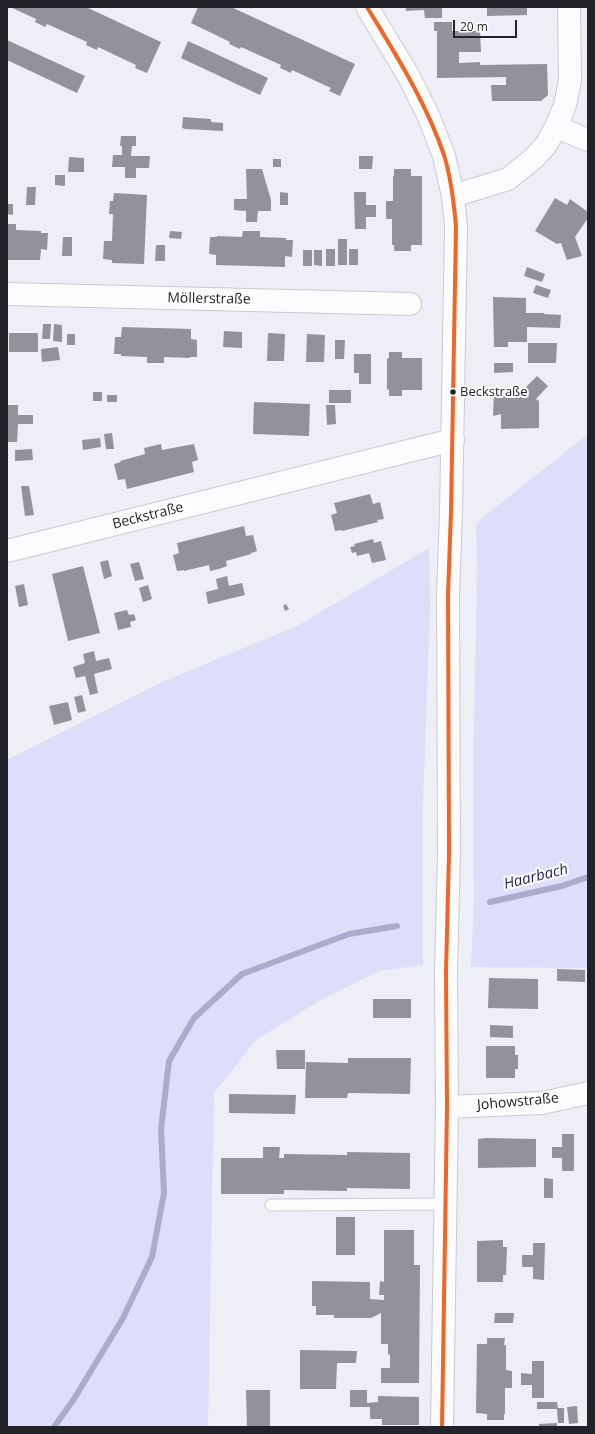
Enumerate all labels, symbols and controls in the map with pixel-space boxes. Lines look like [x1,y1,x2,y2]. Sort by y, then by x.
scale bar [455,12,519,38]
text: 20 m [460,18,488,35]
street label: Möllerstraße [167,290,251,308]
place label: Beckstraße [460,384,528,400]
marker: Beckstraße [448,387,458,397]
street label: Beckstraße [111,499,185,533]
water label: Haarbach [502,860,570,894]
street label: Johowstraße [477,1090,559,1114]

